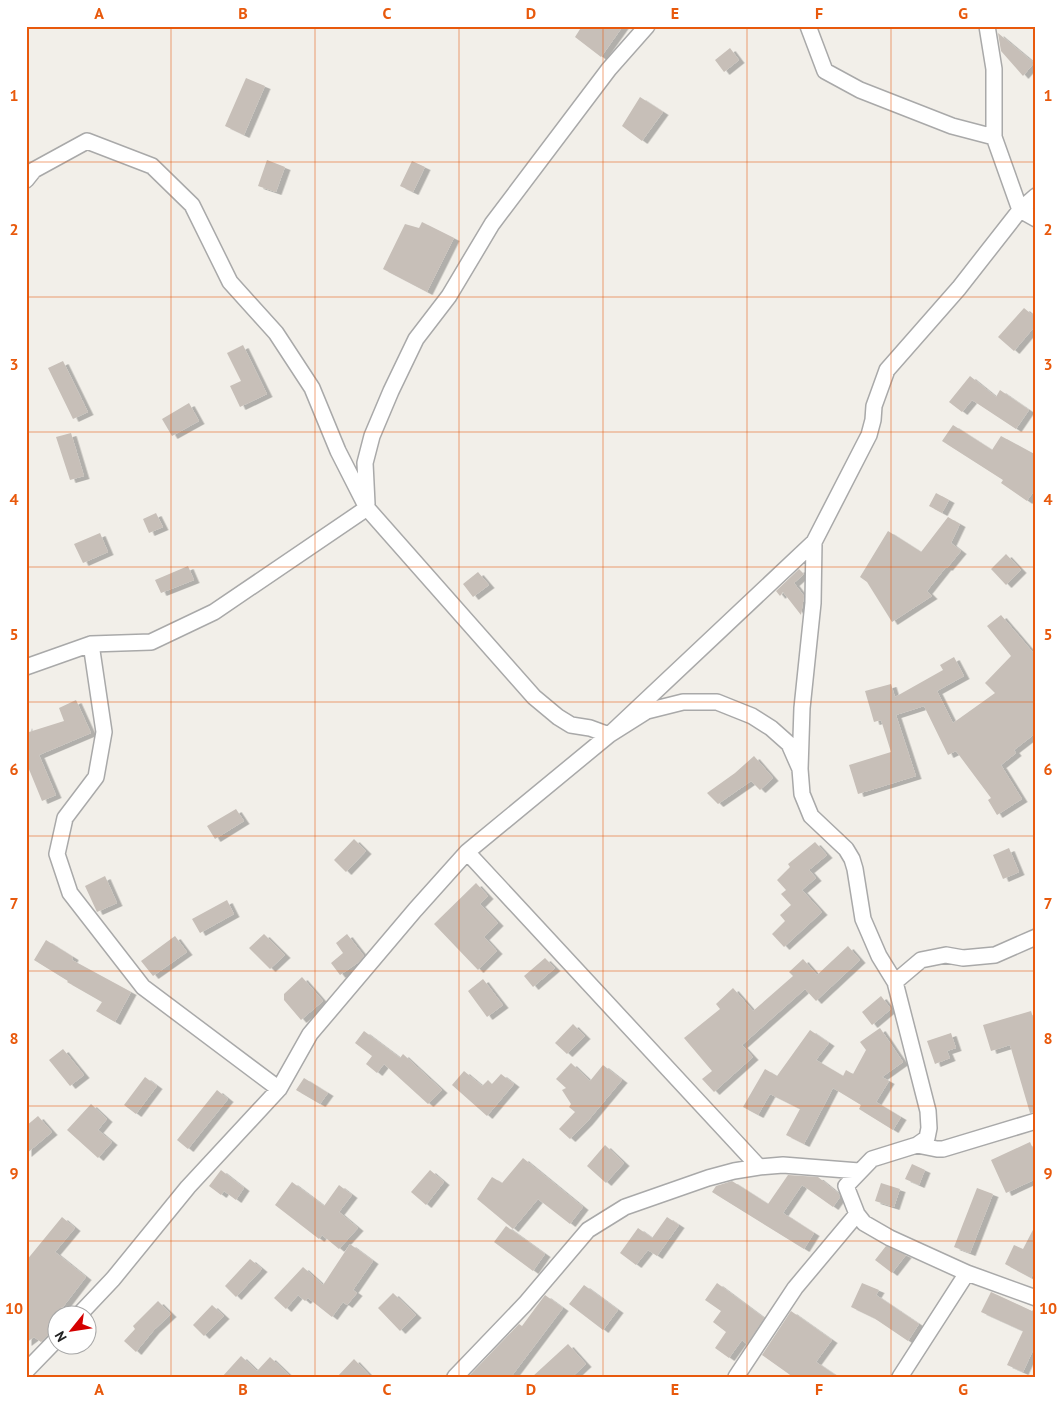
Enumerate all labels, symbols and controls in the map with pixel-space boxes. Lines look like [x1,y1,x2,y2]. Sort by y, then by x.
text: A [94,3,104,23]
text: B [238,3,248,23]
text: C [383,3,392,23]
text: D [526,3,536,23]
text: E [671,3,679,23]
text: F [815,3,823,23]
text: G [958,3,968,23]
text: 1 [9,85,19,105]
text: 1 [1043,85,1053,105]
text: 2 [9,219,19,239]
text: 2 [1043,219,1053,239]
text: 3 [9,354,19,374]
text: 3 [1043,354,1053,374]
text: 4 [9,489,19,509]
text: 4 [1043,489,1053,509]
text: 5 [9,624,19,644]
text: 5 [1043,624,1053,644]
text: 6 [9,759,19,779]
text: 6 [1043,759,1053,779]
text: 7 [9,893,19,913]
text: 7 [1043,893,1053,913]
text: 8 [9,1028,19,1048]
text: 8 [1043,1028,1053,1048]
text: 9 [9,1163,19,1183]
text: 9 [1043,1163,1053,1183]
text: 10 [5,1298,23,1318]
text: 10 [1039,1298,1057,1318]
north arrow [48,1306,98,1356]
text: N [51,1328,71,1345]
text: A [94,1379,104,1399]
text: B [238,1379,248,1399]
text: C [383,1379,392,1399]
text: D [526,1379,536,1399]
text: E [671,1379,679,1399]
text: F [815,1379,823,1399]
text: G [958,1379,968,1399]

